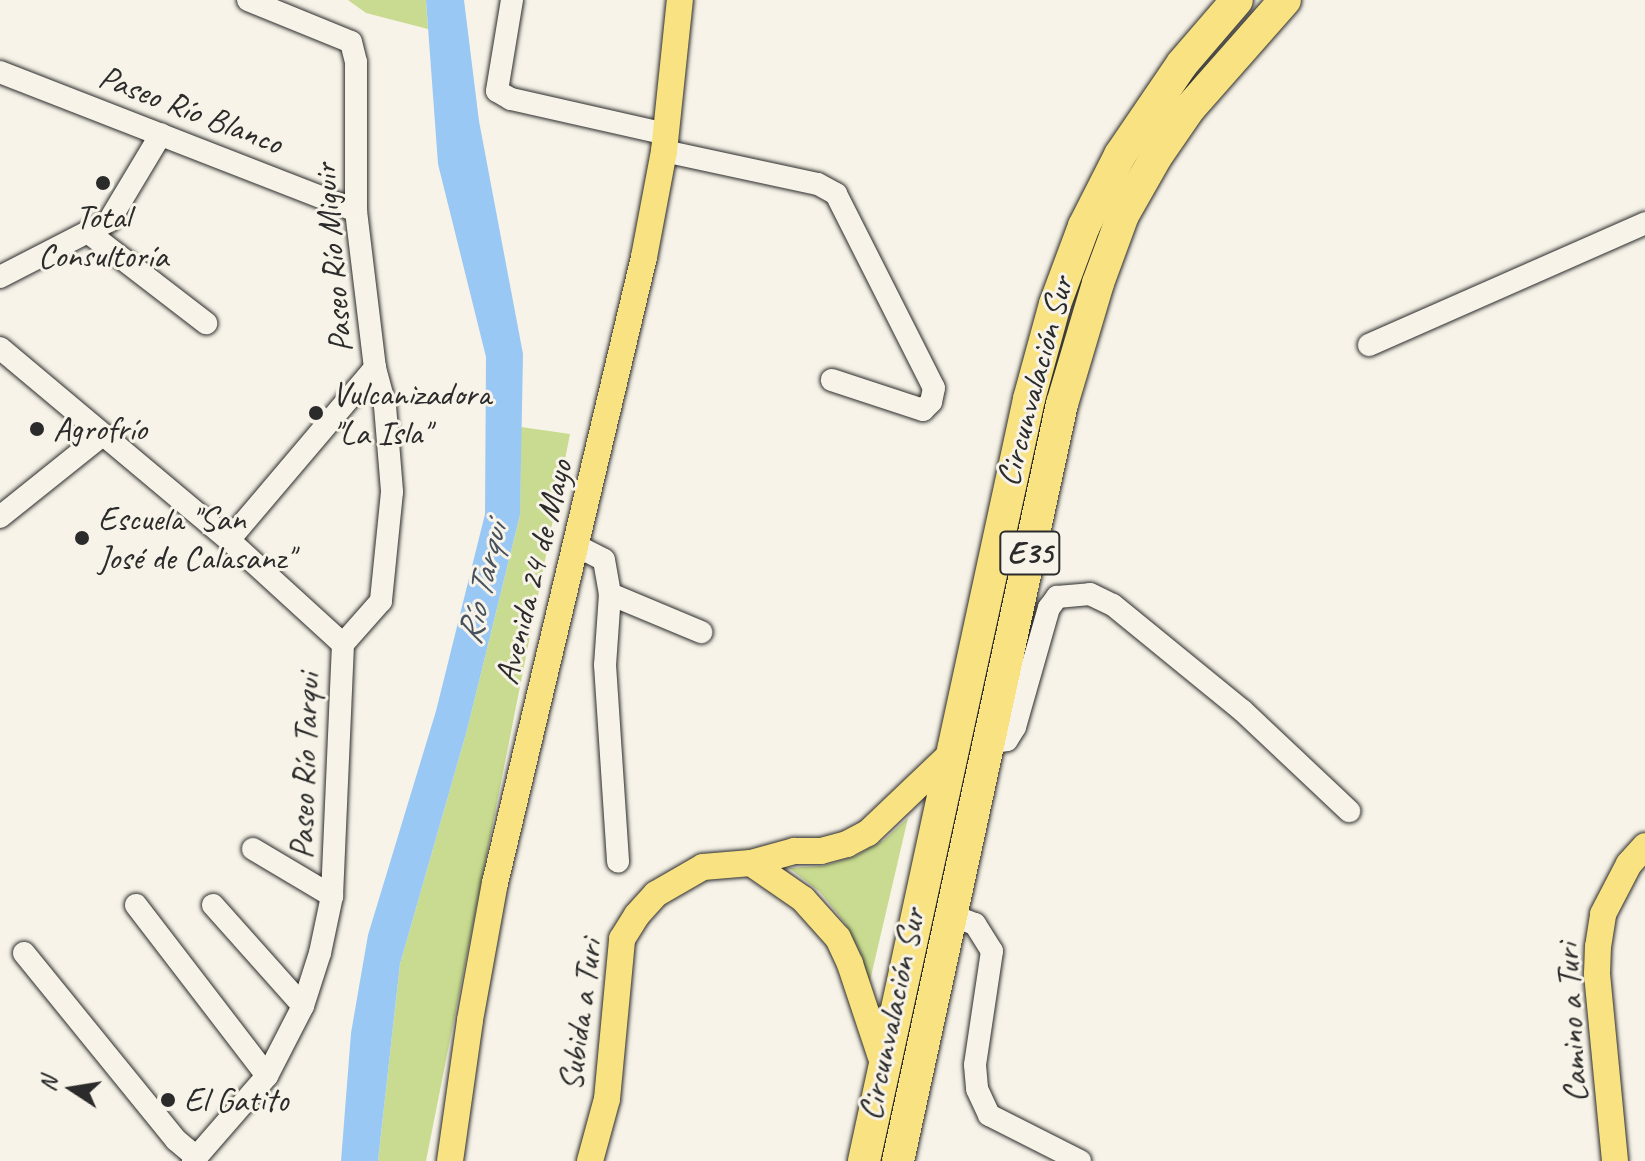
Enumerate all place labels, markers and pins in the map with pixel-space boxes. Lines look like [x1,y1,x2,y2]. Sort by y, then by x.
marker: Total Consultoría [94,174,112,192]
place label: Total Consultoría [38,196,168,276]
place label: Vulcanizadora "La Isla" [332,373,491,452]
marker: Vulcanizadora "La Isla" [307,404,325,422]
place label: Agrofrío [53,409,147,449]
marker: Agrofrío [28,420,46,438]
place label: Escuela "San José de Calasanz" [98,498,293,578]
marker: Escuela "San José de Calasanz" [73,529,91,547]
place label: El Gatito [184,1080,288,1120]
marker: El Gatito [159,1091,177,1109]

